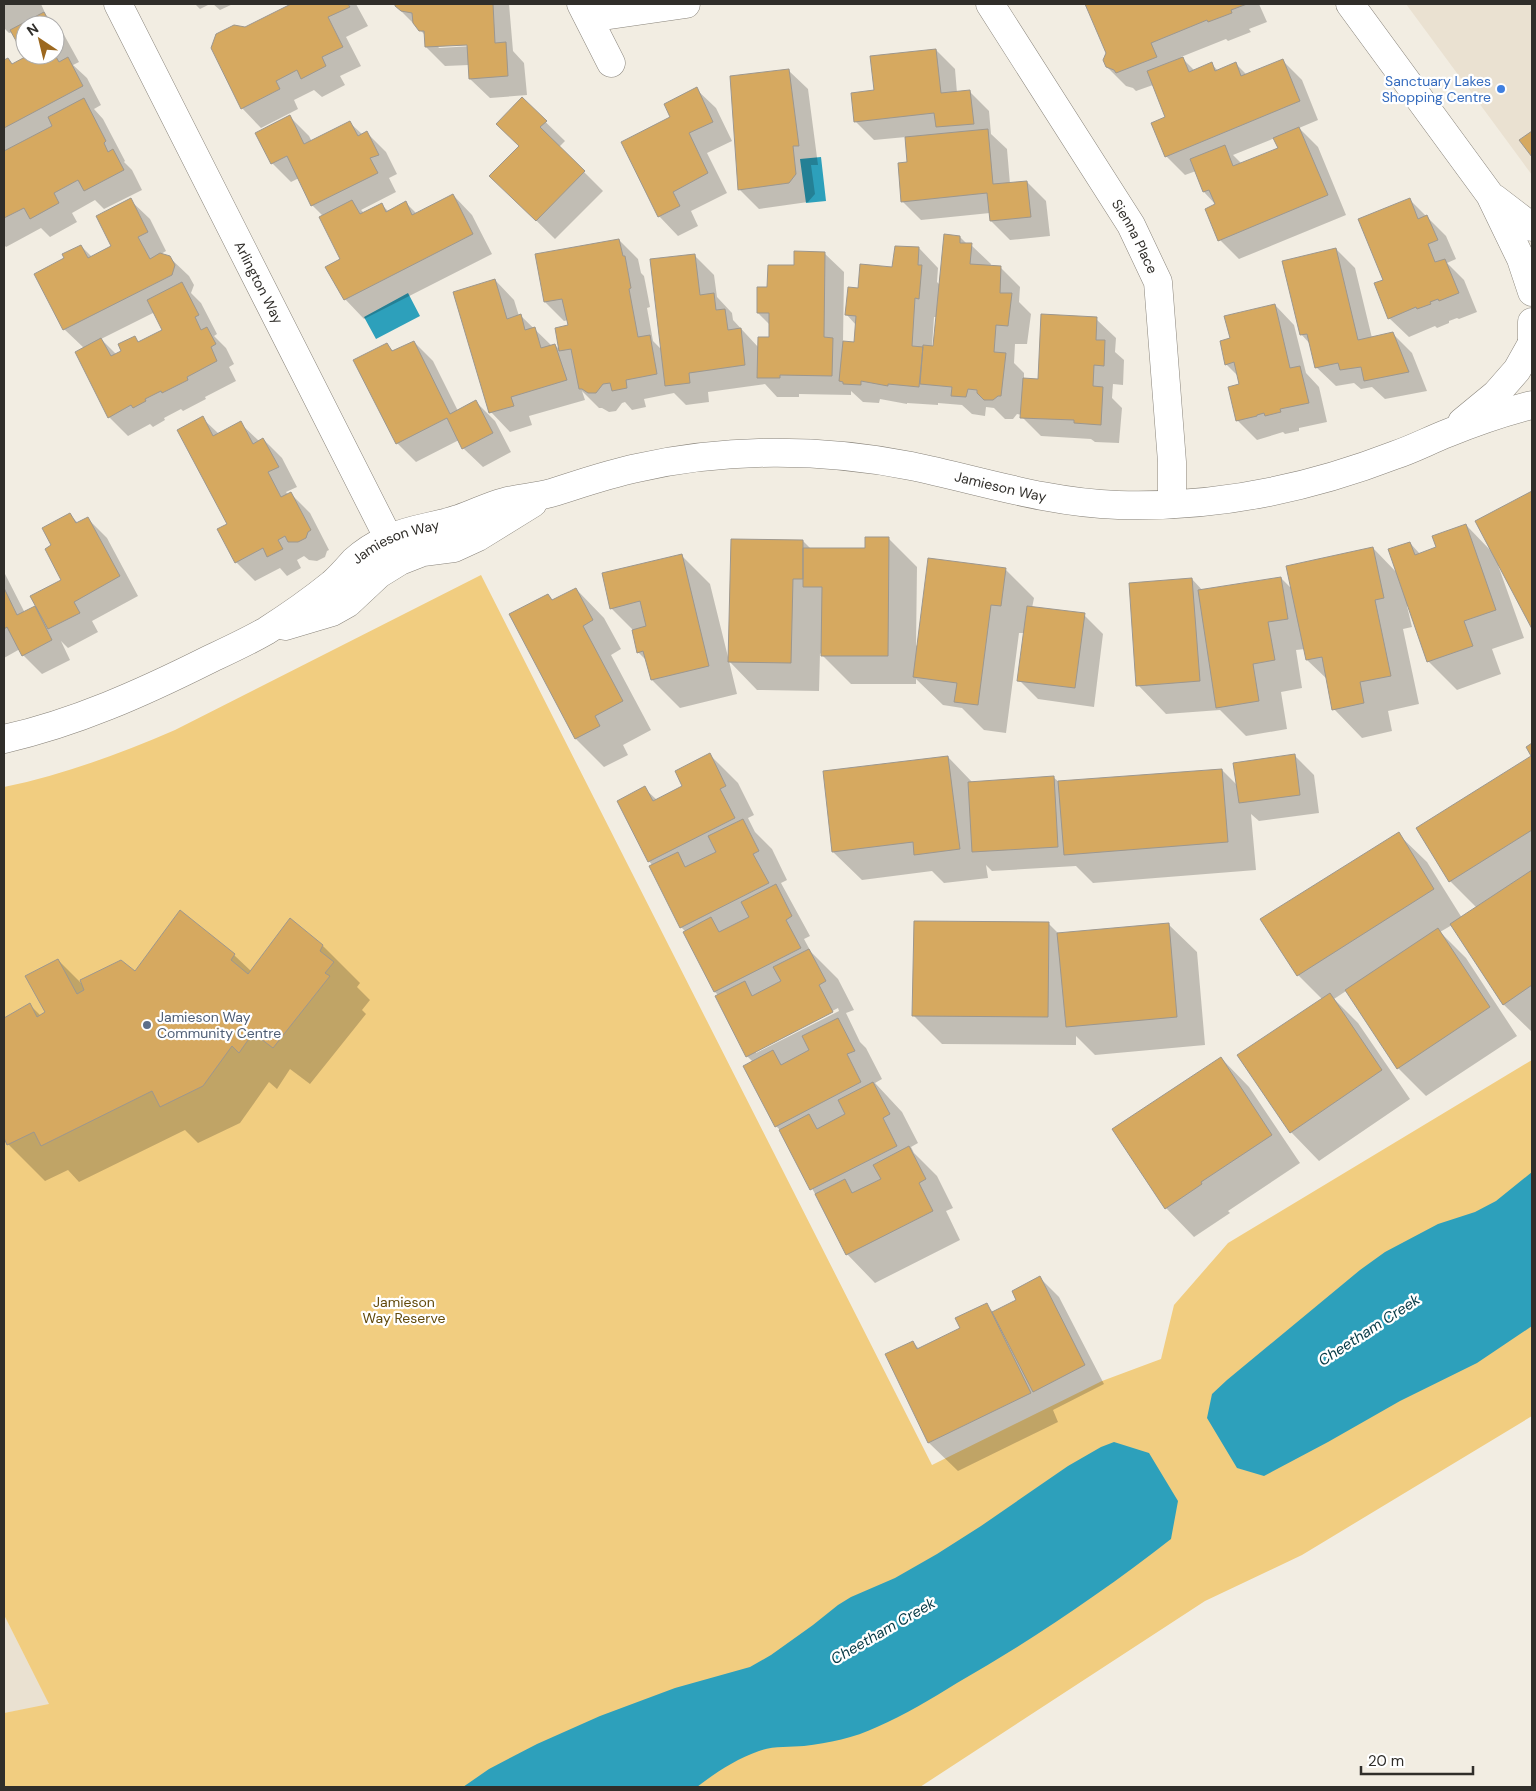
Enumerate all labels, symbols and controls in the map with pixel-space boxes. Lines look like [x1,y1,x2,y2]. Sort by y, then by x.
north arrow [15,15,65,65]
text: N [23,19,42,40]
place label: Sanctuary Lakes Shopping Centre [1382,72,1491,106]
marker: Sanctuary Lakes Shopping Centre [1495,83,1507,95]
street label: Sienna Place [1108,196,1162,277]
street label: Arlington Way [231,238,287,327]
street label: Jamieson Way [953,467,1048,506]
street label: Jamieson Way [348,516,441,568]
place label: Jamieson Way Community Centre [157,1008,281,1042]
marker: Jamieson Way Community Centre [141,1019,153,1031]
water label: Cheetham Creek [1314,1289,1424,1370]
park label: Jamieson Way Reserve [363,1293,445,1327]
water label: Cheetham Creek [827,1593,939,1669]
scale bar [1361,1744,1474,1776]
text: 20 m [1368,1751,1404,1771]

